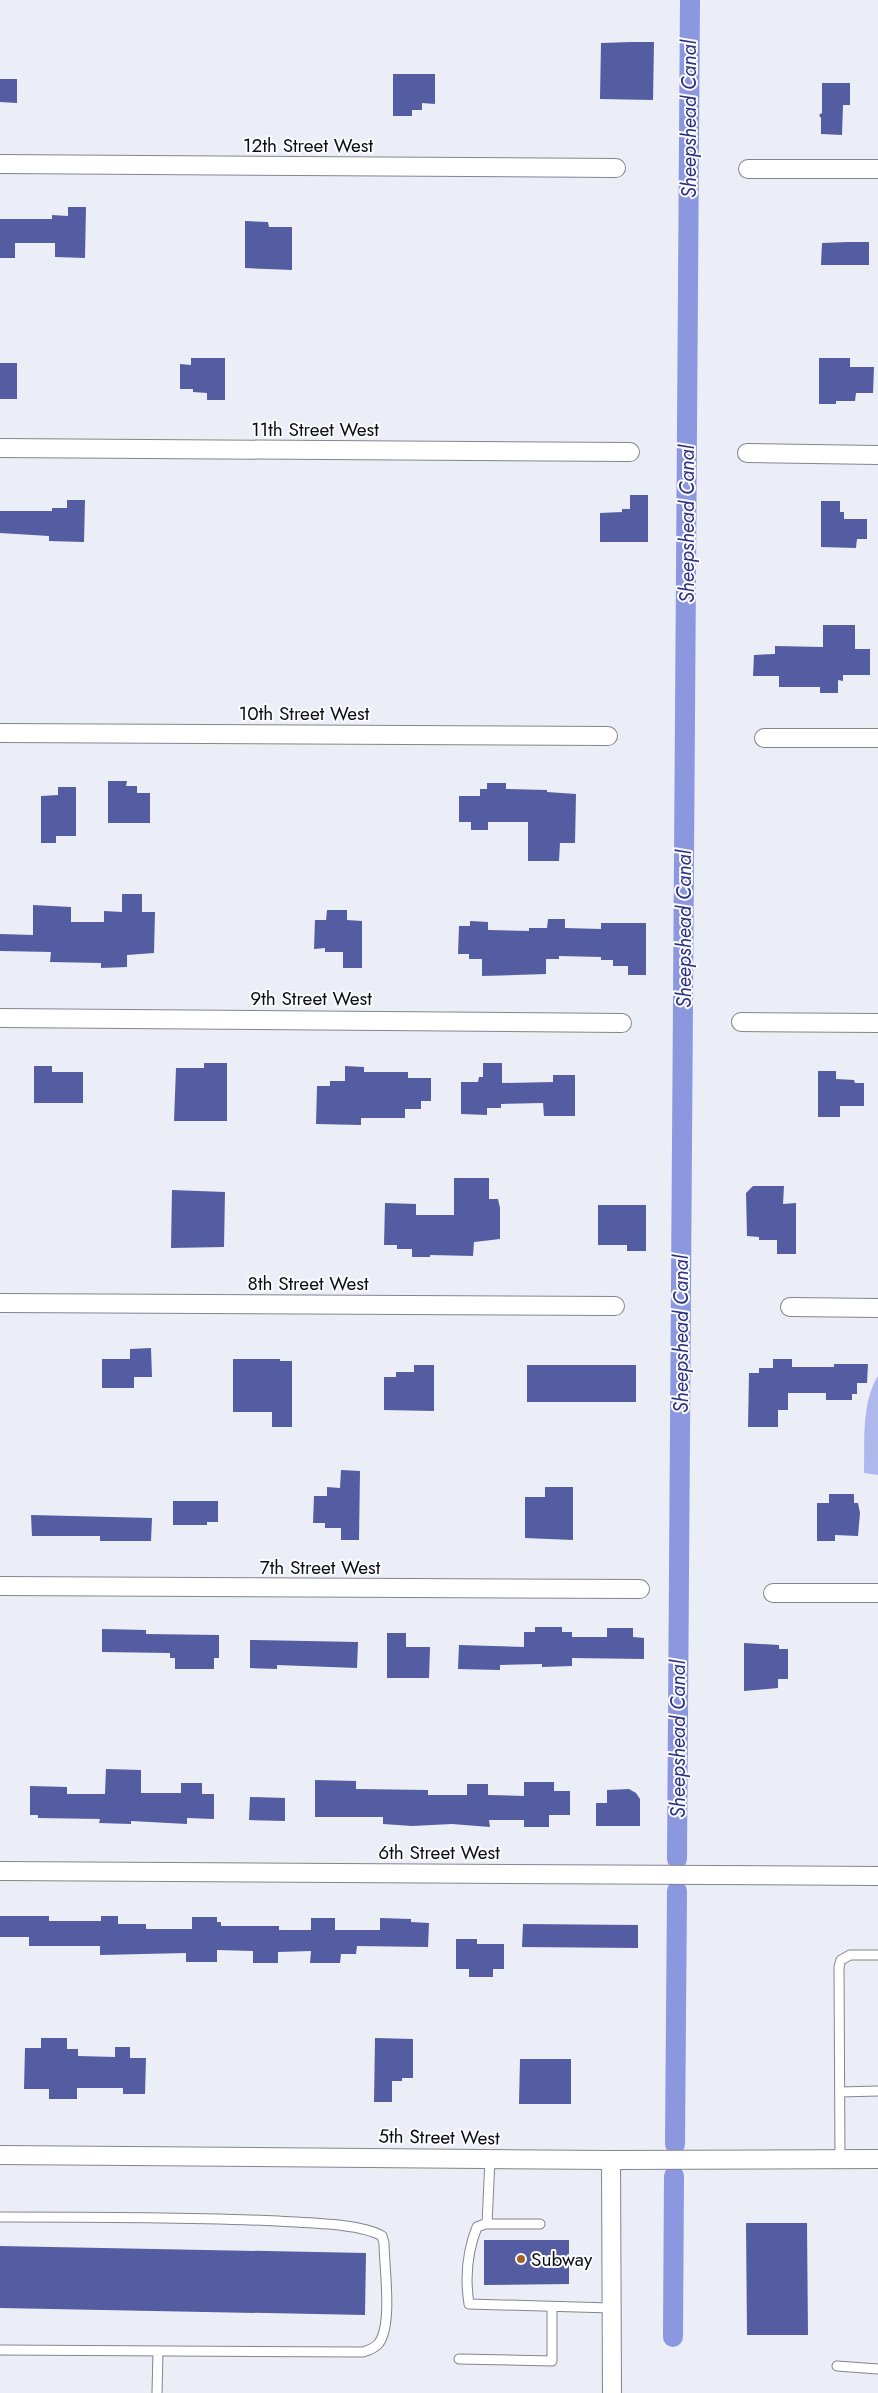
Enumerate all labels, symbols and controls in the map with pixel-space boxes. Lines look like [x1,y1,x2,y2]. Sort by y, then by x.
water label: Sheepshead Canal [675,38,704,198]
street label: 12th Street West [243,132,373,159]
street label: 11th Street West [251,416,379,443]
water label: Sheepshead Canal [673,443,702,603]
street label: 10th Street West [239,700,370,727]
water label: Sheepshead Canal [670,848,699,1008]
street label: 9th Street West [250,985,372,1012]
water label: Sheepshead Canal [667,1253,696,1413]
street label: 8th Street West [248,1270,369,1297]
street label: 7th Street West [260,1554,381,1581]
water label: Sheepshead Canal [664,1658,693,1818]
street label: 6th Street West [378,1839,500,1866]
street label: 5th Street West [378,2122,500,2152]
place label: Subway [531,2246,593,2273]
marker: Subway [515,2253,527,2265]

